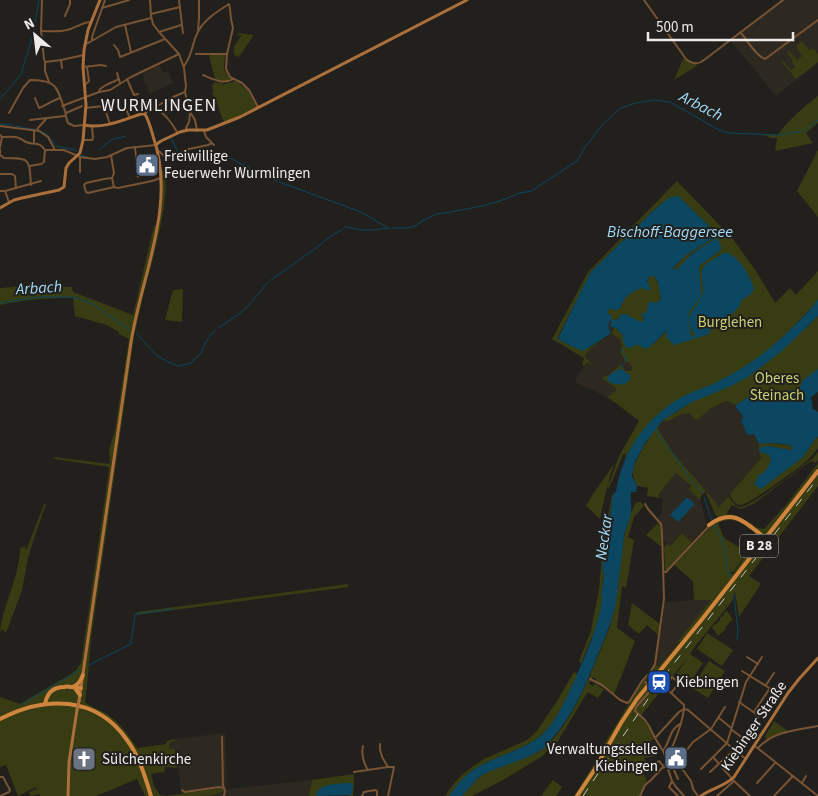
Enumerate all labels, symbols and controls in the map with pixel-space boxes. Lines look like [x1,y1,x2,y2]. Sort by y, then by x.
north arrow [10,10,60,60]
scale bar [648,10,793,42]
text: N [21,13,38,35]
text: 500 m [656,17,694,38]
water label: Arbach [675,85,727,126]
district label: WURMLINGEN [101,93,217,118]
place label: Freiwillige Feuerwehr Wurmlingen [164,146,311,184]
public building icon: Freiwillige Feuerwehr Wurmlingen [134,152,160,178]
water label: Bischoff-Baggersee [607,221,733,243]
water label: Arbach [14,275,63,301]
park label: Burglehen [698,312,762,333]
park label: Oberes Steinach [750,368,804,406]
water label: Neckar [590,511,618,561]
road number: B 28 [740,534,778,558]
station icon: Kiebingen [646,669,672,695]
place label: Kiebingen [676,672,739,693]
street label: Kiebinger Straße [716,677,792,775]
place label: Verwaltungsstelle Kiebingen [547,739,658,777]
public building icon: Verwaltungsstelle Kiebingen [663,745,689,771]
church icon: Sülchenkirche [71,746,97,772]
place label: Sülchenkirche [102,749,191,770]

